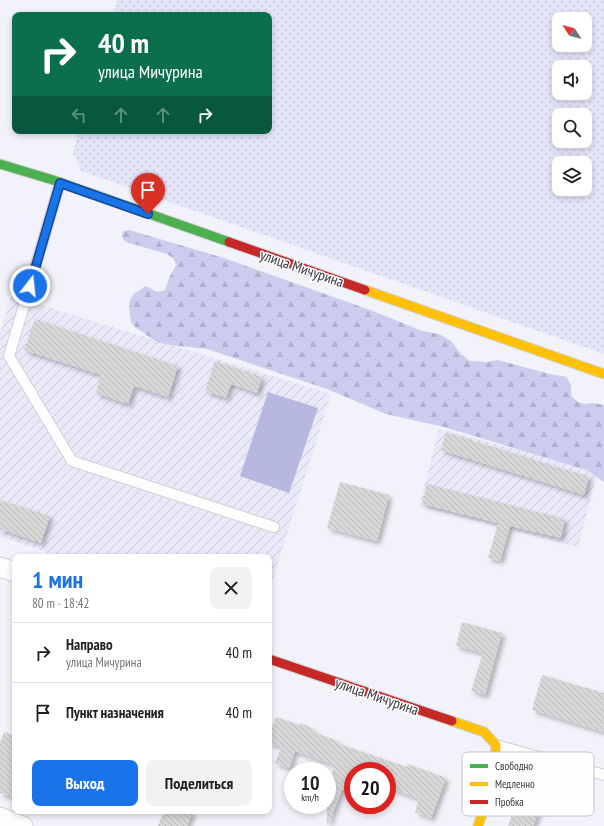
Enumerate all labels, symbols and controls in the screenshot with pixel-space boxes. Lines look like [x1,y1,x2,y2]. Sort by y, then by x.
north arrow [552,12,592,52]
map controls [552,12,592,196]
text: 40 m [98,24,149,61]
icon: right [32,28,84,80]
text: улица Мичурина [98,60,203,83]
button: sound [552,60,592,100]
icon: left [68,104,90,126]
icon: ahead [110,104,132,126]
icon: ahead [152,104,174,126]
icon: right [194,104,216,126]
button: search [552,108,592,148]
button: layers [552,156,592,196]
pin [131,173,165,214]
icon: arrive [137,179,159,201]
street label: улица Мичурина [258,245,346,291]
position arrow [9,265,51,307]
text: 1 мин [32,564,83,595]
button: close [210,567,252,609]
text: 80 m · 18:42 [32,595,89,612]
text: Направо [66,635,113,654]
icon: right [32,642,54,664]
text: 40 m [226,643,252,662]
text: улица Мичурина [66,654,142,671]
street label: улица Мичурина [333,673,421,719]
icon: arrive [32,702,54,724]
text: Пункт назначения [66,703,164,722]
text: 40 m [226,703,252,722]
legend [462,752,594,816]
text: Свободно [495,759,533,773]
button: Выход [32,760,138,806]
button: Поделиться [146,760,252,806]
speed limit sign: 20 [344,762,396,814]
text: 10 [300,770,320,796]
text: Медленно [495,777,535,791]
text: km/h [301,791,319,804]
text: Пробка [495,795,524,809]

